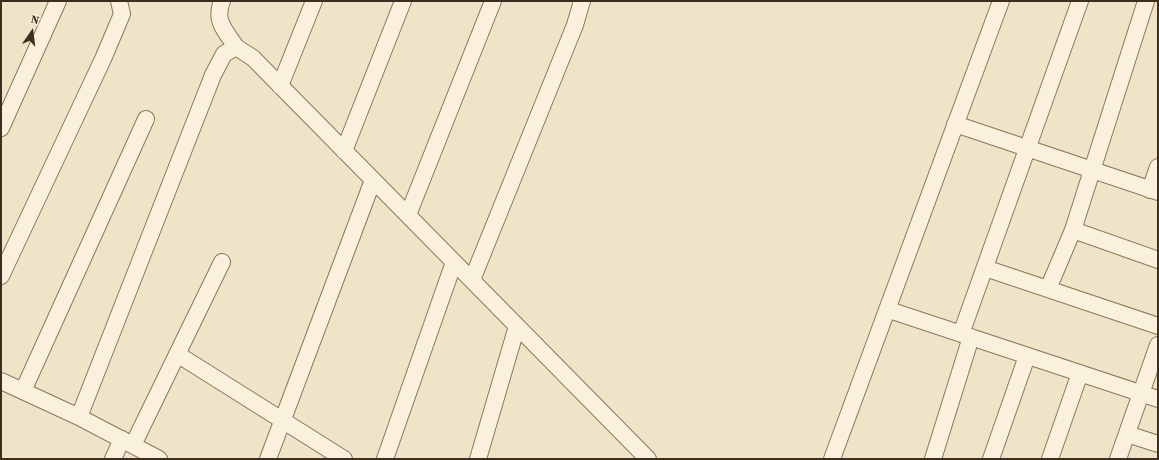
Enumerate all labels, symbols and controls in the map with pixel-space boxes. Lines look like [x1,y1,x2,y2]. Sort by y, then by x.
north arrow [12,12,52,52]
text: N [29,12,41,28]

